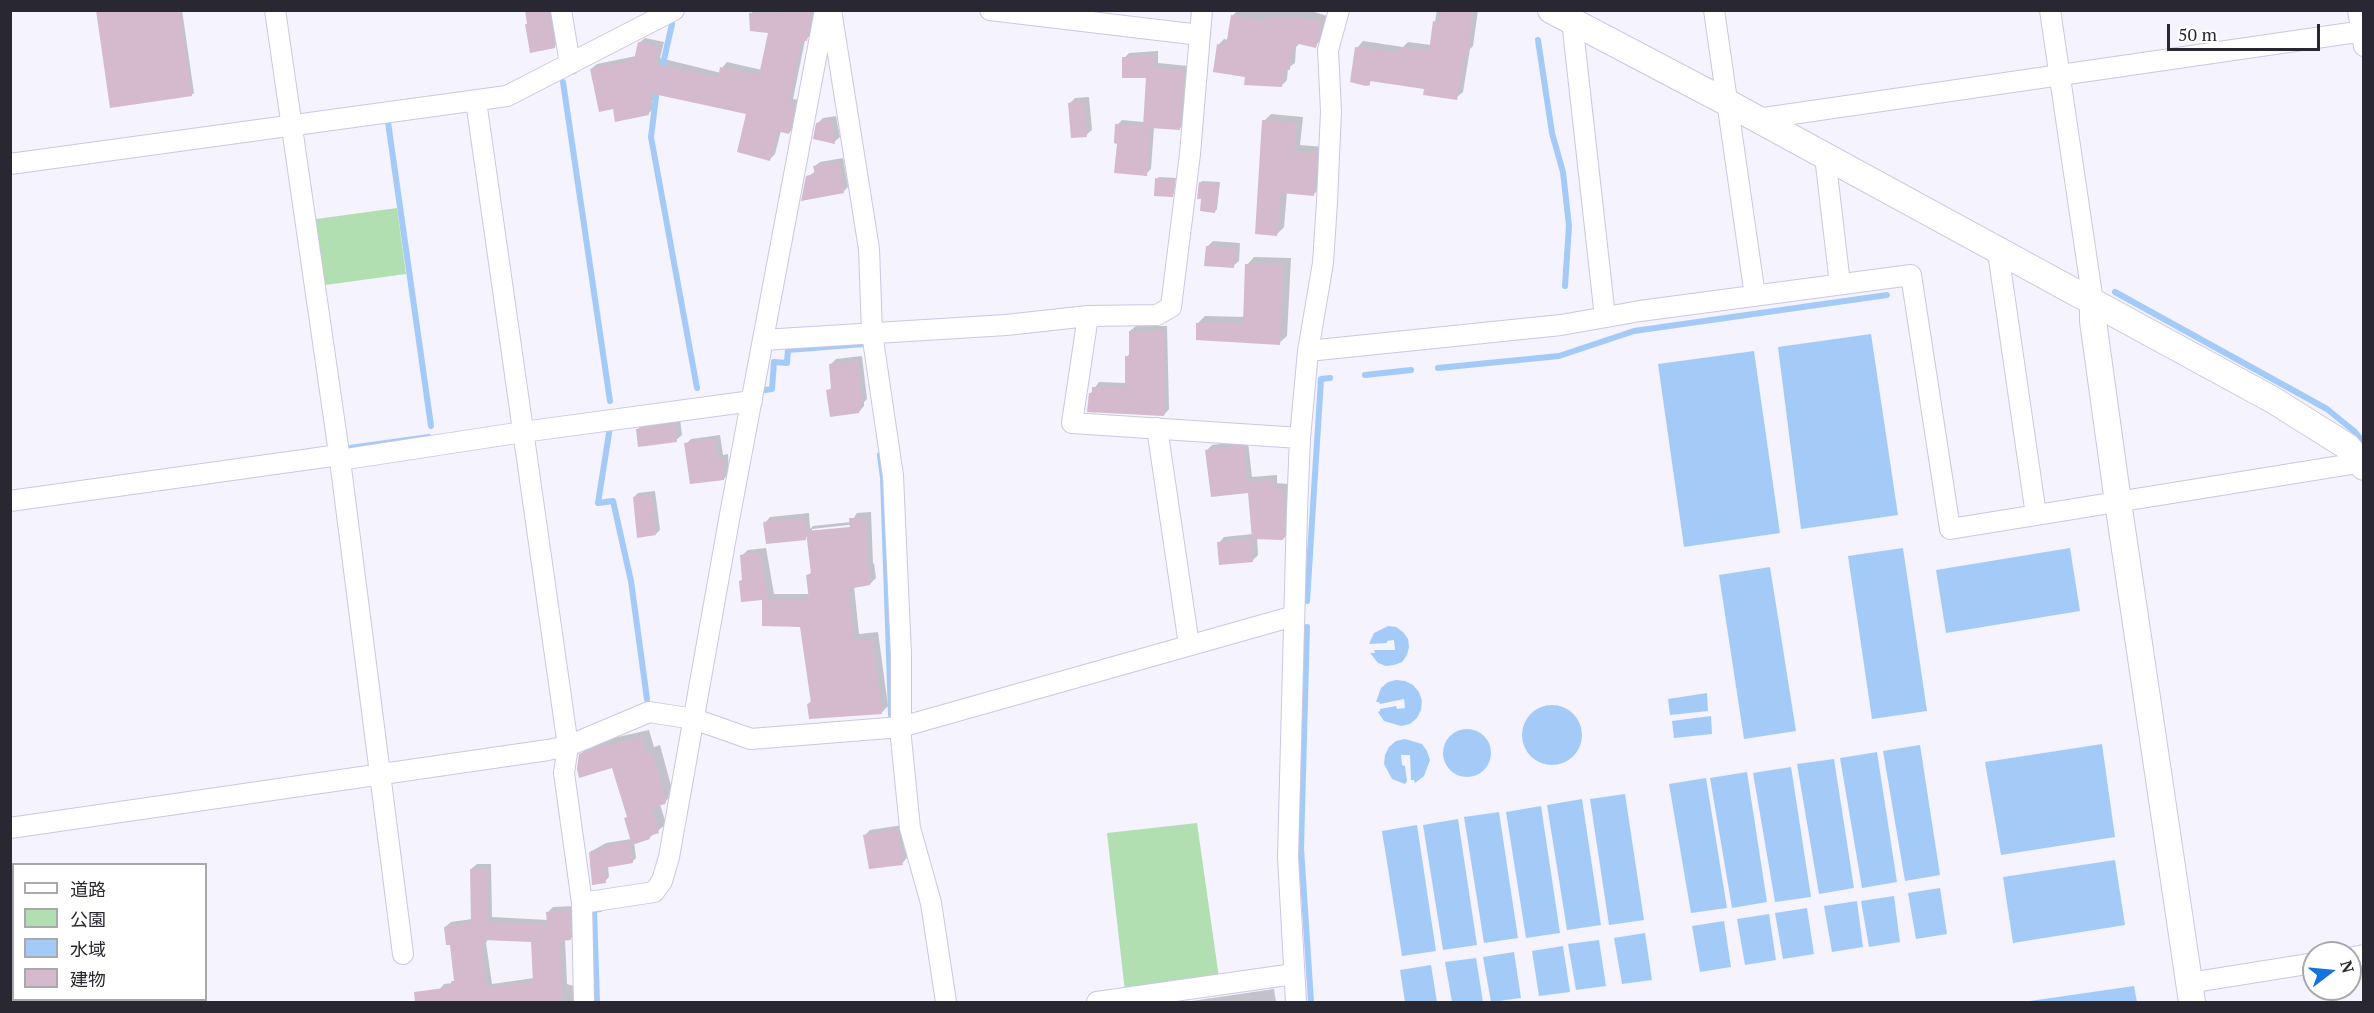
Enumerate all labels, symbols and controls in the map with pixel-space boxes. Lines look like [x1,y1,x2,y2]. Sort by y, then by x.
scale bar [2170,12,2323,50]
text: 50 m [2178,22,2217,46]
legend [12,863,207,1001]
text: 道路 [70,877,106,901]
text: 公園 [70,907,106,931]
text: 水域 [70,937,106,961]
north arrow [2302,941,2362,1001]
text: N [2335,958,2360,975]
text: 建物 [70,967,106,991]

